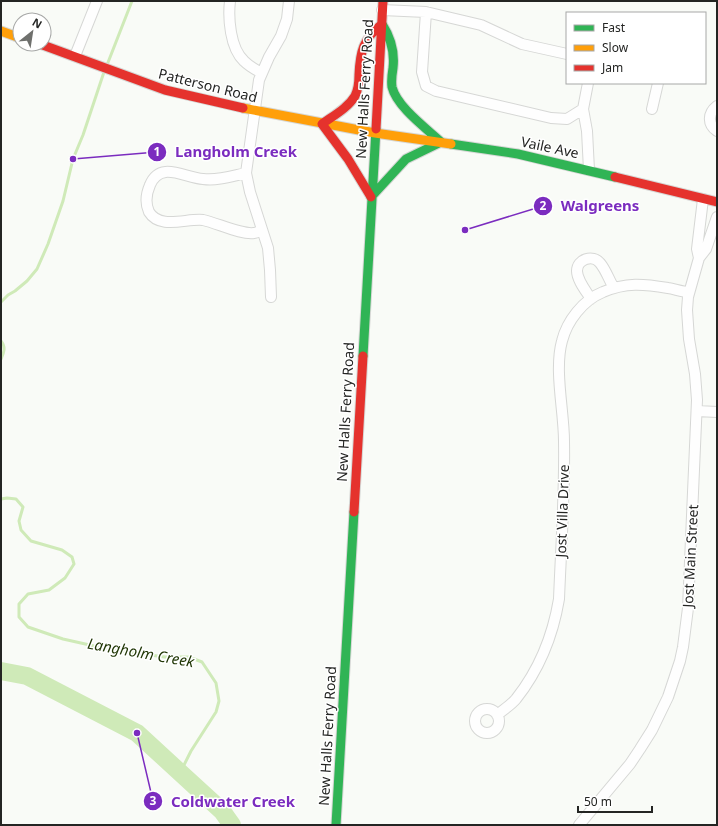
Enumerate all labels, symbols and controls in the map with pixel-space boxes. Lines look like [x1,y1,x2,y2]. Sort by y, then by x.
north arrow [12,12,52,52]
legend [566,12,706,84]
text: N [30,14,45,32]
street label: New Halls Ferry Road [351,19,377,159]
text: Fast [602,19,626,36]
text: Slow [602,39,629,56]
text: Jam [601,59,623,76]
street label: Patterson Road [157,64,259,106]
street label: Vaile Ave [519,132,581,162]
callout: Langholm Creek [147,138,305,165]
text: Langholm Creek [175,141,298,161]
text: 1 [154,143,160,160]
callout: Walgreens [533,192,648,219]
text: Walgreens [561,195,639,215]
text: 2 [540,197,547,214]
street label: New Halls Ferry Road [332,342,358,482]
street label: Jost Villa Drive [551,464,573,560]
street label: Jost Main Street [678,504,702,610]
water label: Langholm Creek [86,633,196,671]
street label: New Halls Ferry Road [314,666,340,806]
callout: Coldwater Creek [143,788,303,815]
scale bar [578,788,652,814]
text: Coldwater Creek [171,791,296,811]
text: 3 [150,792,157,809]
text: 50 m [584,793,612,810]

